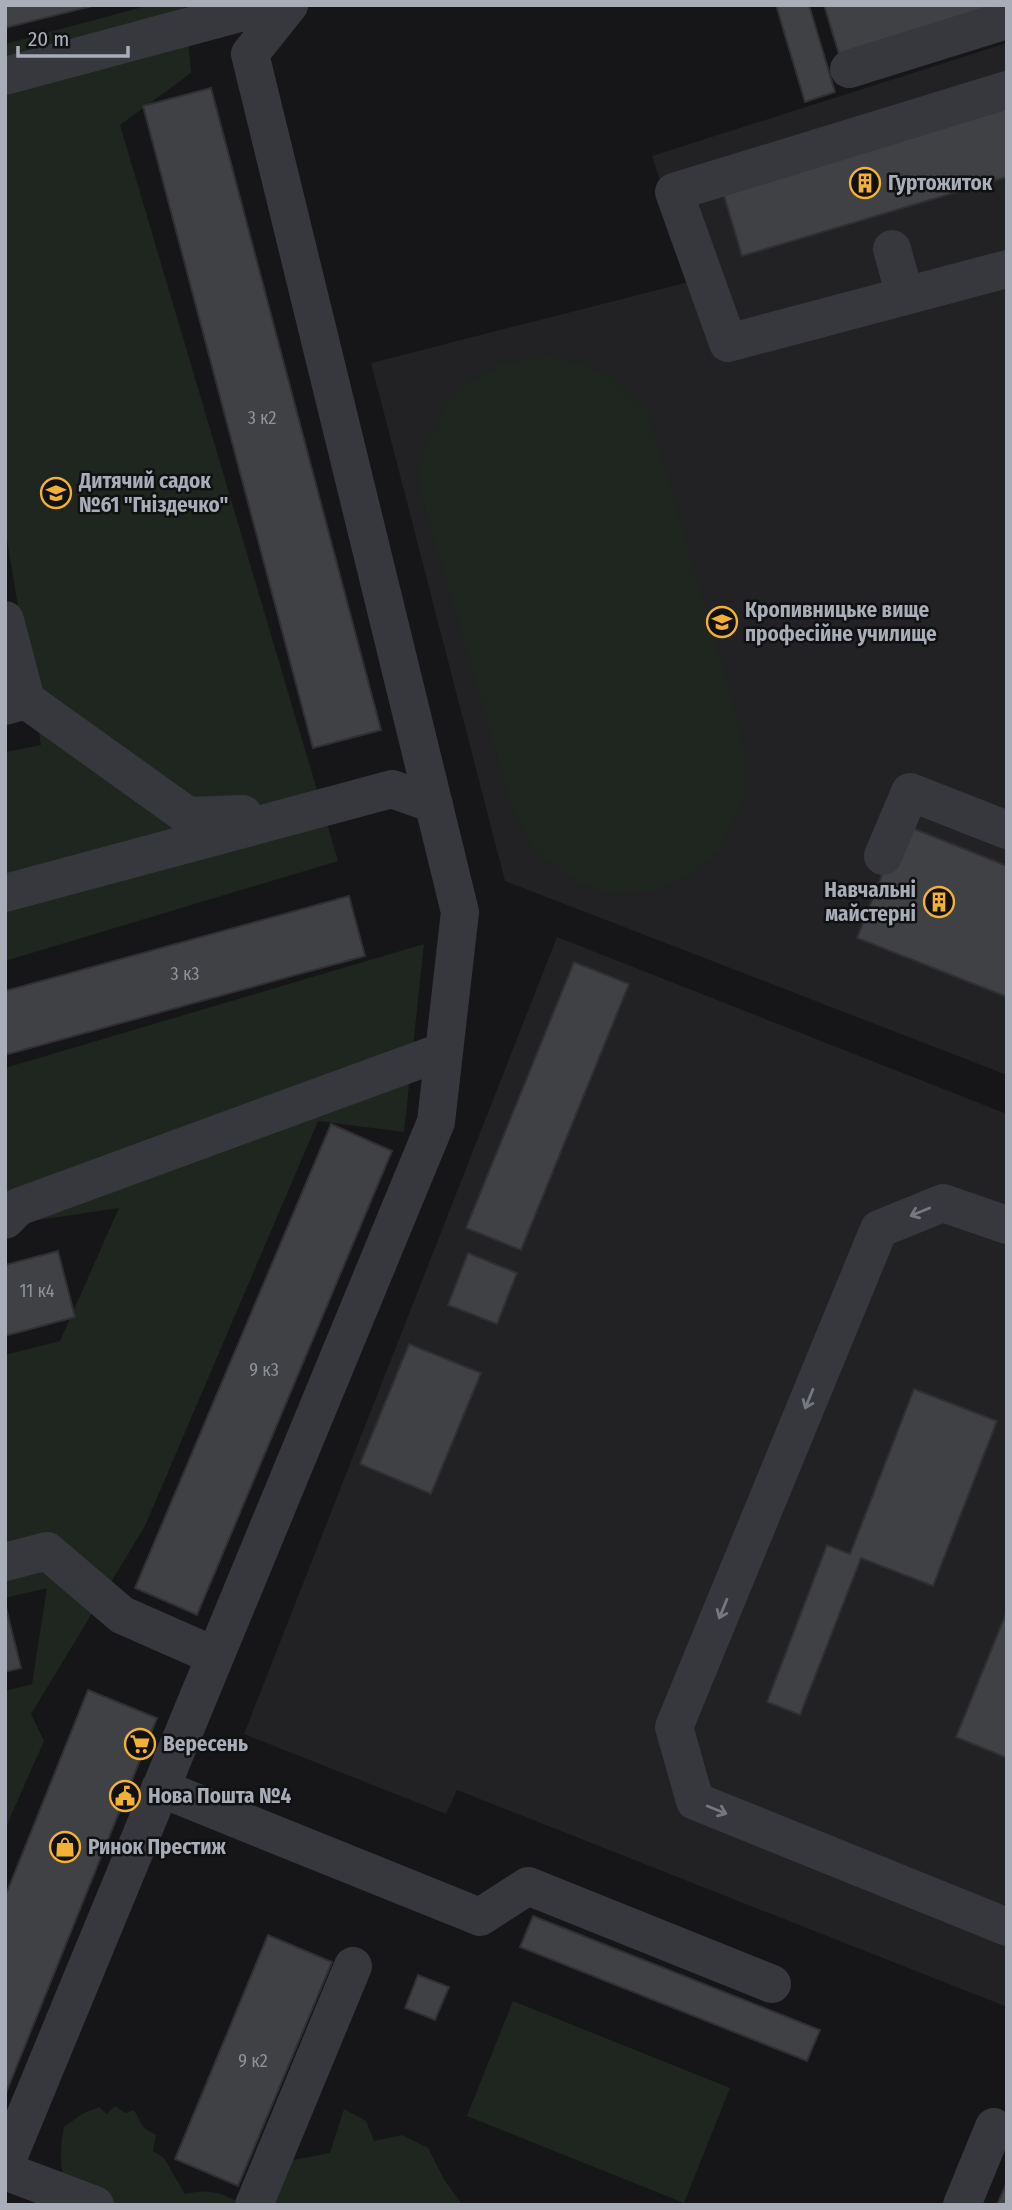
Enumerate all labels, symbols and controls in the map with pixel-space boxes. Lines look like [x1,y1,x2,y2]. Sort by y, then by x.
scale bar [18,14,128,58]
text: 20 m [28,26,69,52]
building icon: Гуртожиток [848,166,882,200]
place label: Гуртожиток [888,170,993,196]
house number: 3 к2 [248,407,276,429]
place label: Дитячий садок №61 "Гніздечко" [78,468,228,518]
school or university icon: Дитячий садок №61 "Гніздечко" [39,476,73,510]
place label: Кропивницьке вище професійне училище [745,597,937,647]
school or university icon: Кропивницьке вище професійне училище [705,605,739,639]
place label: Навчальні майстерні [824,877,916,927]
building icon: Навчальні майстерні [922,885,956,919]
house number: 3 к3 [171,963,199,985]
one-way arrow [909,1206,931,1219]
house number: 11 к4 [20,1280,55,1302]
house number: 9 к3 [249,1359,279,1381]
one-way arrow [802,1387,815,1409]
one-way arrow [716,1598,729,1619]
supermarket icon: Вересень [123,1727,157,1761]
place label: Вересень [163,1731,248,1757]
public building icon: Нова Пошта №4 [108,1779,142,1813]
place label: Нова Пошта №4 [148,1783,291,1809]
one-way arrow [705,1804,727,1817]
shop icon: Ринок Престиж [48,1830,82,1864]
place label: Ринок Престиж [88,1834,227,1860]
house number: 9 к2 [238,2050,268,2072]

